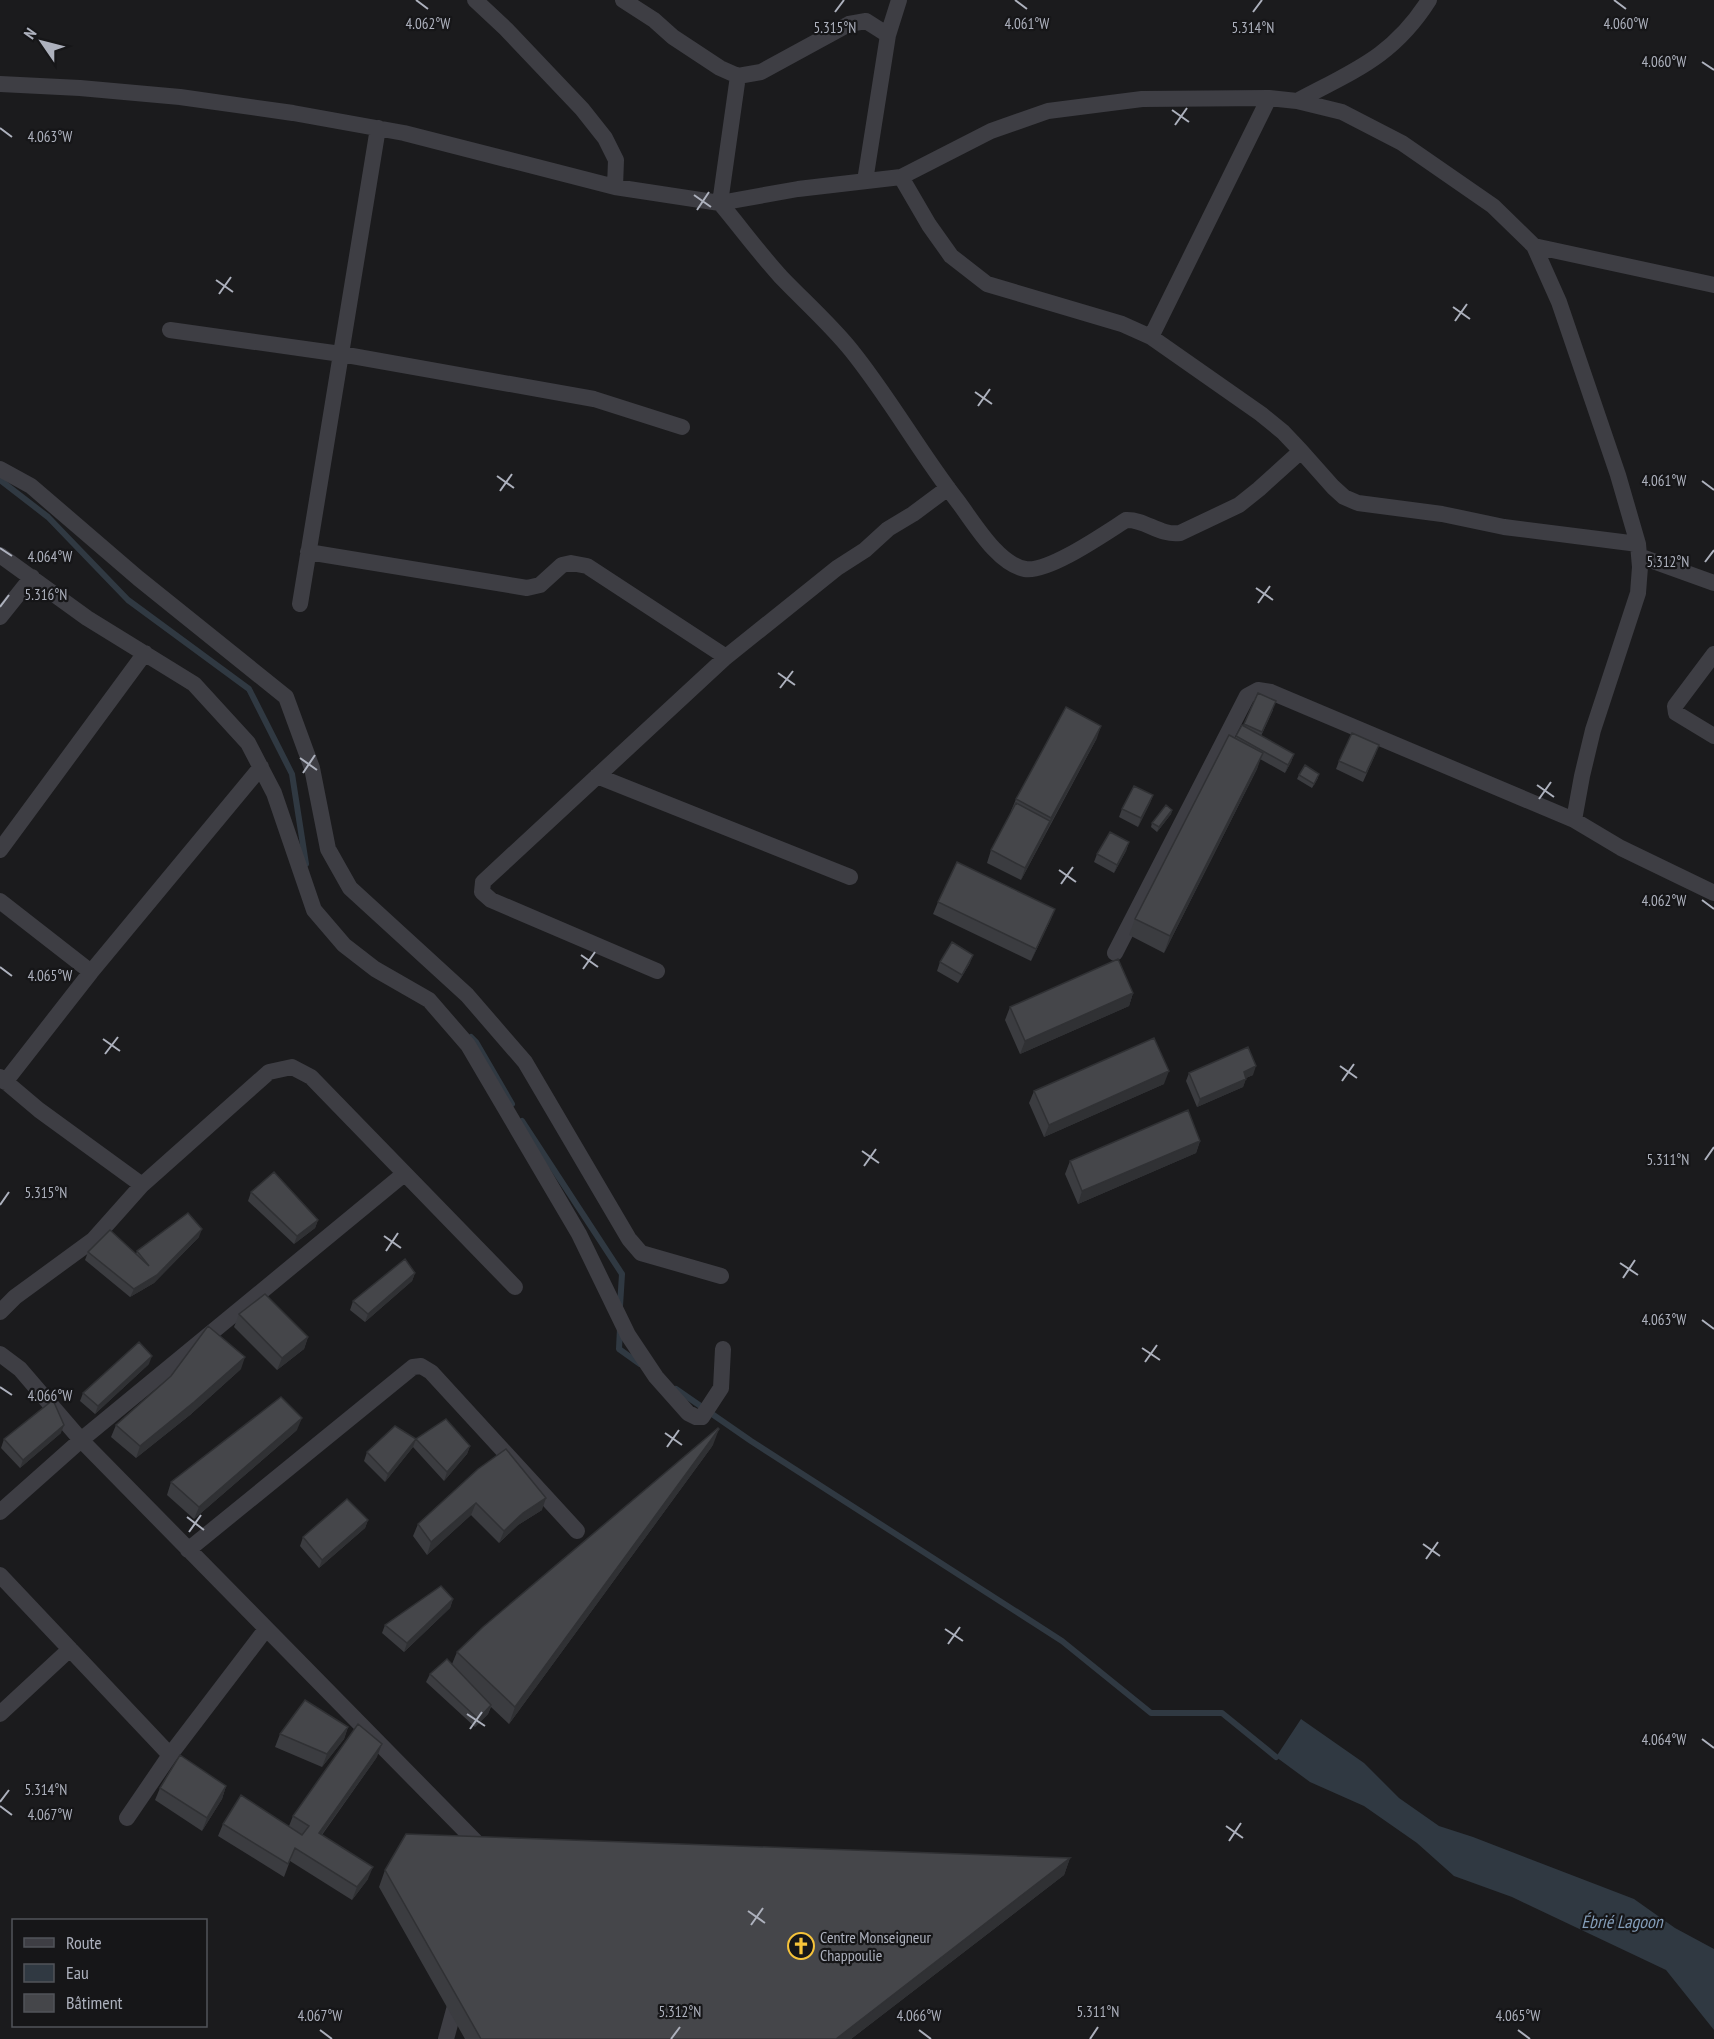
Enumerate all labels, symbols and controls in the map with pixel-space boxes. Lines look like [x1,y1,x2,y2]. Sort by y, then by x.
north arrow [12,12,72,72]
text: 4.062°W [406,14,450,33]
text: 4.061°W [1005,14,1049,33]
text: 4.060°W [1604,14,1648,33]
text: 5.315°N [814,18,856,37]
text: 5.314°N [1232,18,1274,37]
text: N [19,24,40,43]
text: 4.060°W [1642,52,1686,71]
text: 4.063°W [28,127,72,146]
text: 4.061°W [1642,471,1686,490]
text: 4.064°W [28,547,72,566]
text: 5.312°N [1647,552,1689,571]
text: 5.316°N [25,585,67,604]
text: 4.062°W [1642,891,1686,910]
text: 4.065°W [28,966,72,985]
text: 5.311°N [1647,1150,1689,1169]
text: 5.315°N [25,1183,67,1202]
text: 4.063°W [1642,1310,1686,1329]
text: 4.066°W [28,1386,72,1405]
text: 4.064°W [1642,1730,1686,1749]
text: 5.314°N [25,1780,67,1799]
text: 4.067°W [28,1805,72,1824]
water label: Ébrié Lagoon [1581,1910,1664,1933]
legend [12,1919,207,2027]
place label: Centre Monseigneur Chappoulie [820,1927,931,1965]
text: Route [66,1931,102,1954]
church icon: Centre Monseigneur Chappoulie [786,1931,816,1961]
text: Eau [66,1961,89,1984]
text: Bâtiment [66,1991,123,2014]
text: 5.312°N [659,2002,701,2021]
text: 5.311°N [1077,2002,1119,2021]
text: 4.067°W [298,2006,342,2025]
text: 4.066°W [897,2006,941,2025]
text: 4.065°W [1496,2006,1540,2025]

